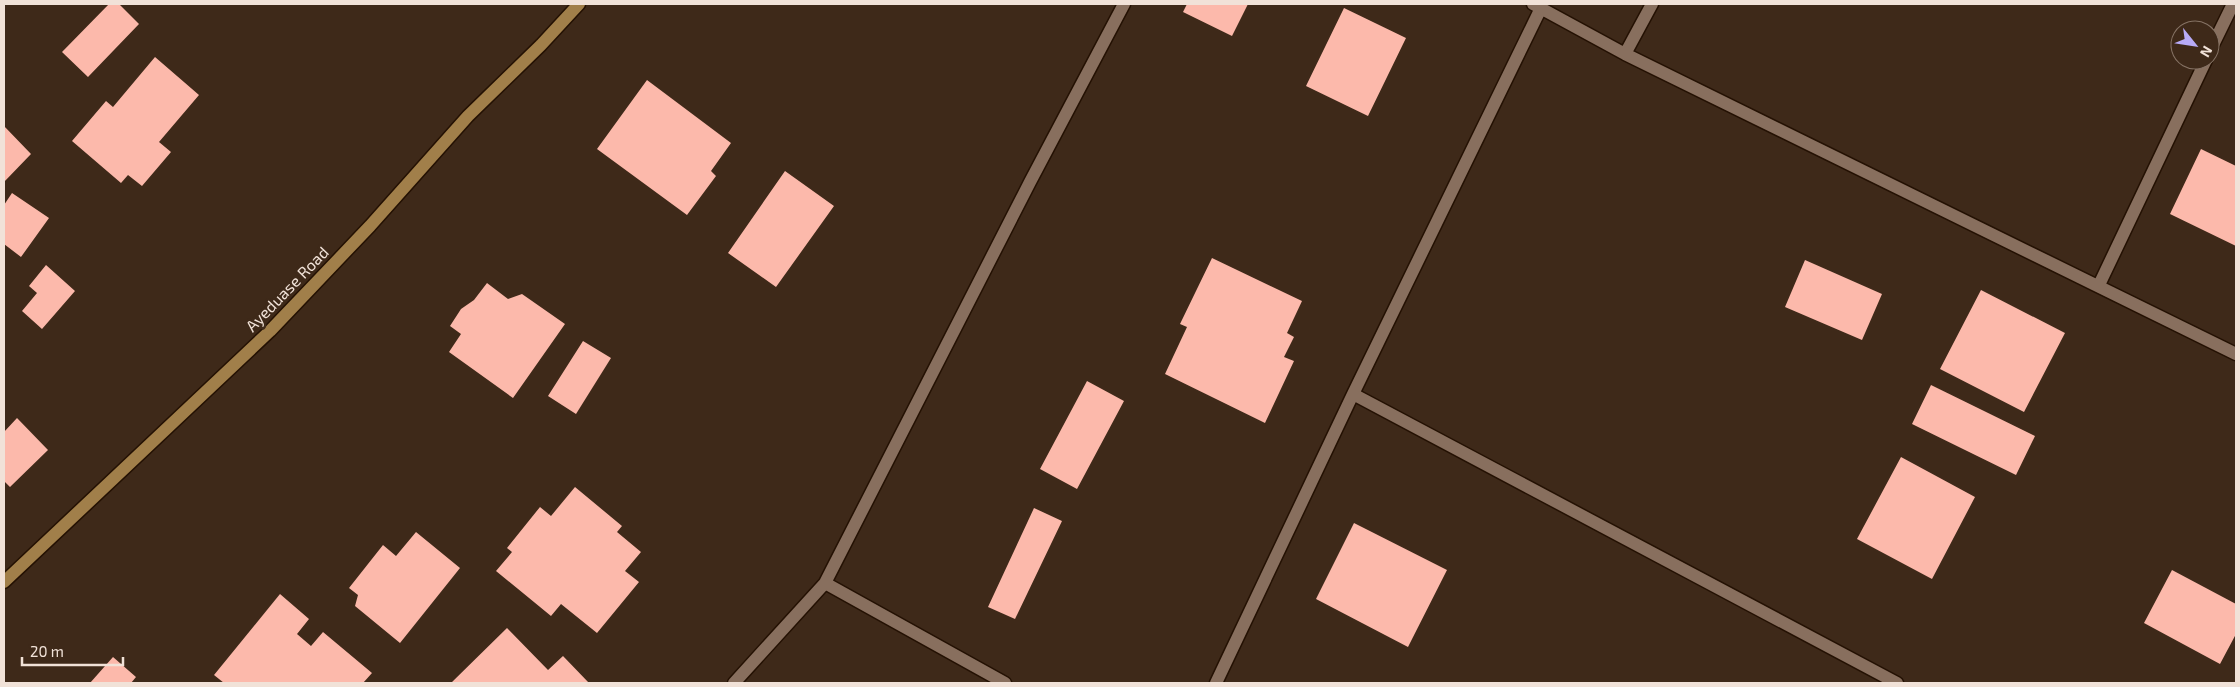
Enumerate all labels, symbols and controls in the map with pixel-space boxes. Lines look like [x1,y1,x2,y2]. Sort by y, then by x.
north arrow [2170,20,2220,70]
text: N [2197,43,2217,60]
street label: Ayeduase Road [241,242,332,335]
scale bar [22,634,124,666]
text: 20 m [30,642,64,660]

